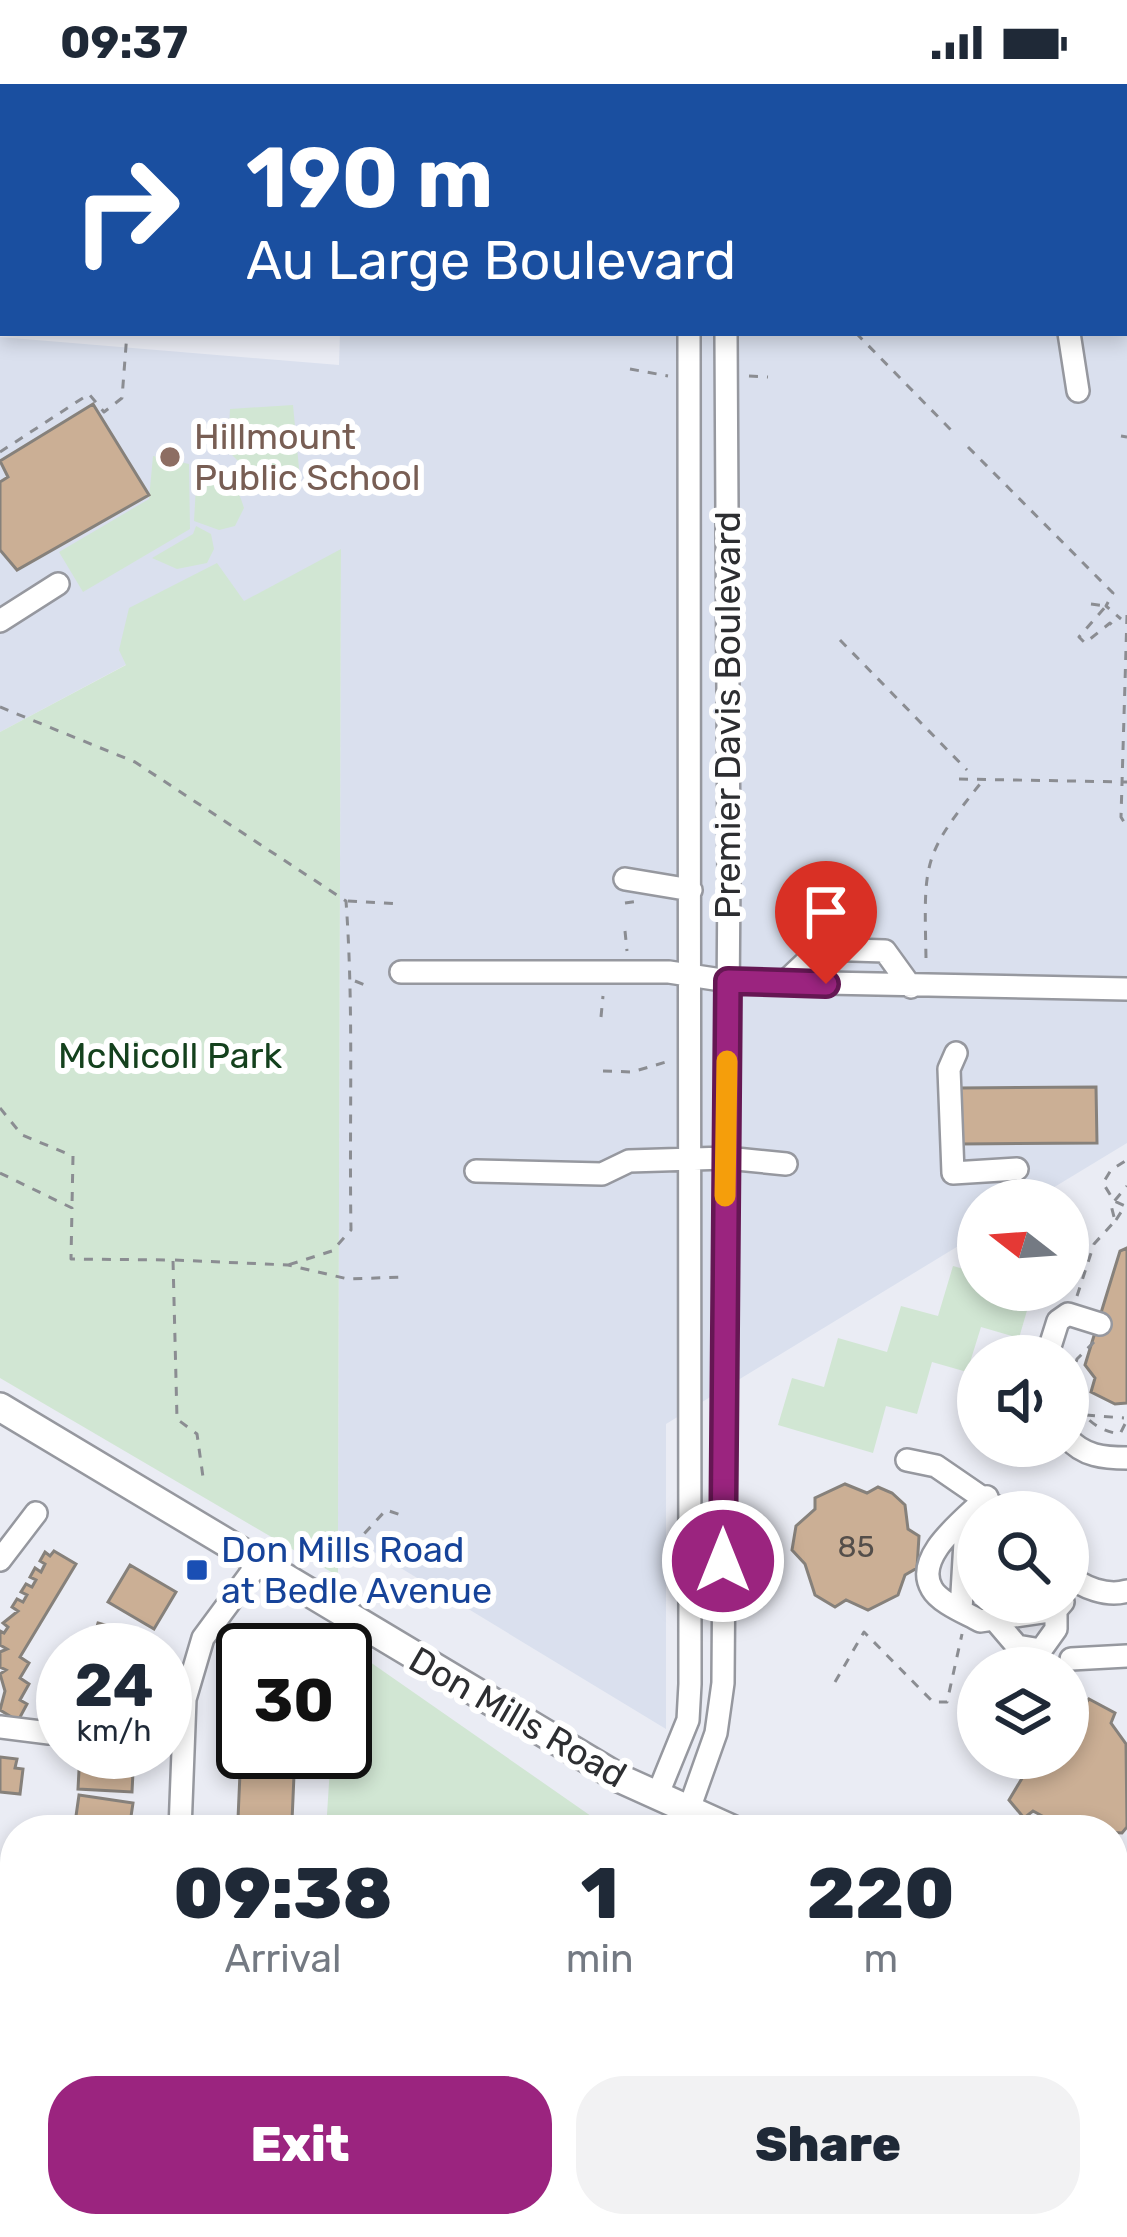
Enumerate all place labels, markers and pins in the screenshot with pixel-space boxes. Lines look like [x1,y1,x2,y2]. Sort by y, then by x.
place label: Hillmount Public School [194,415,421,499]
marker: Hillmount Public School [157,444,183,470]
pin [775,861,877,984]
place label: Don Mills Road at Bedle Avenue [221,1528,492,1612]
marker: Don Mills Road at Bedle Avenue [184,1557,210,1583]

